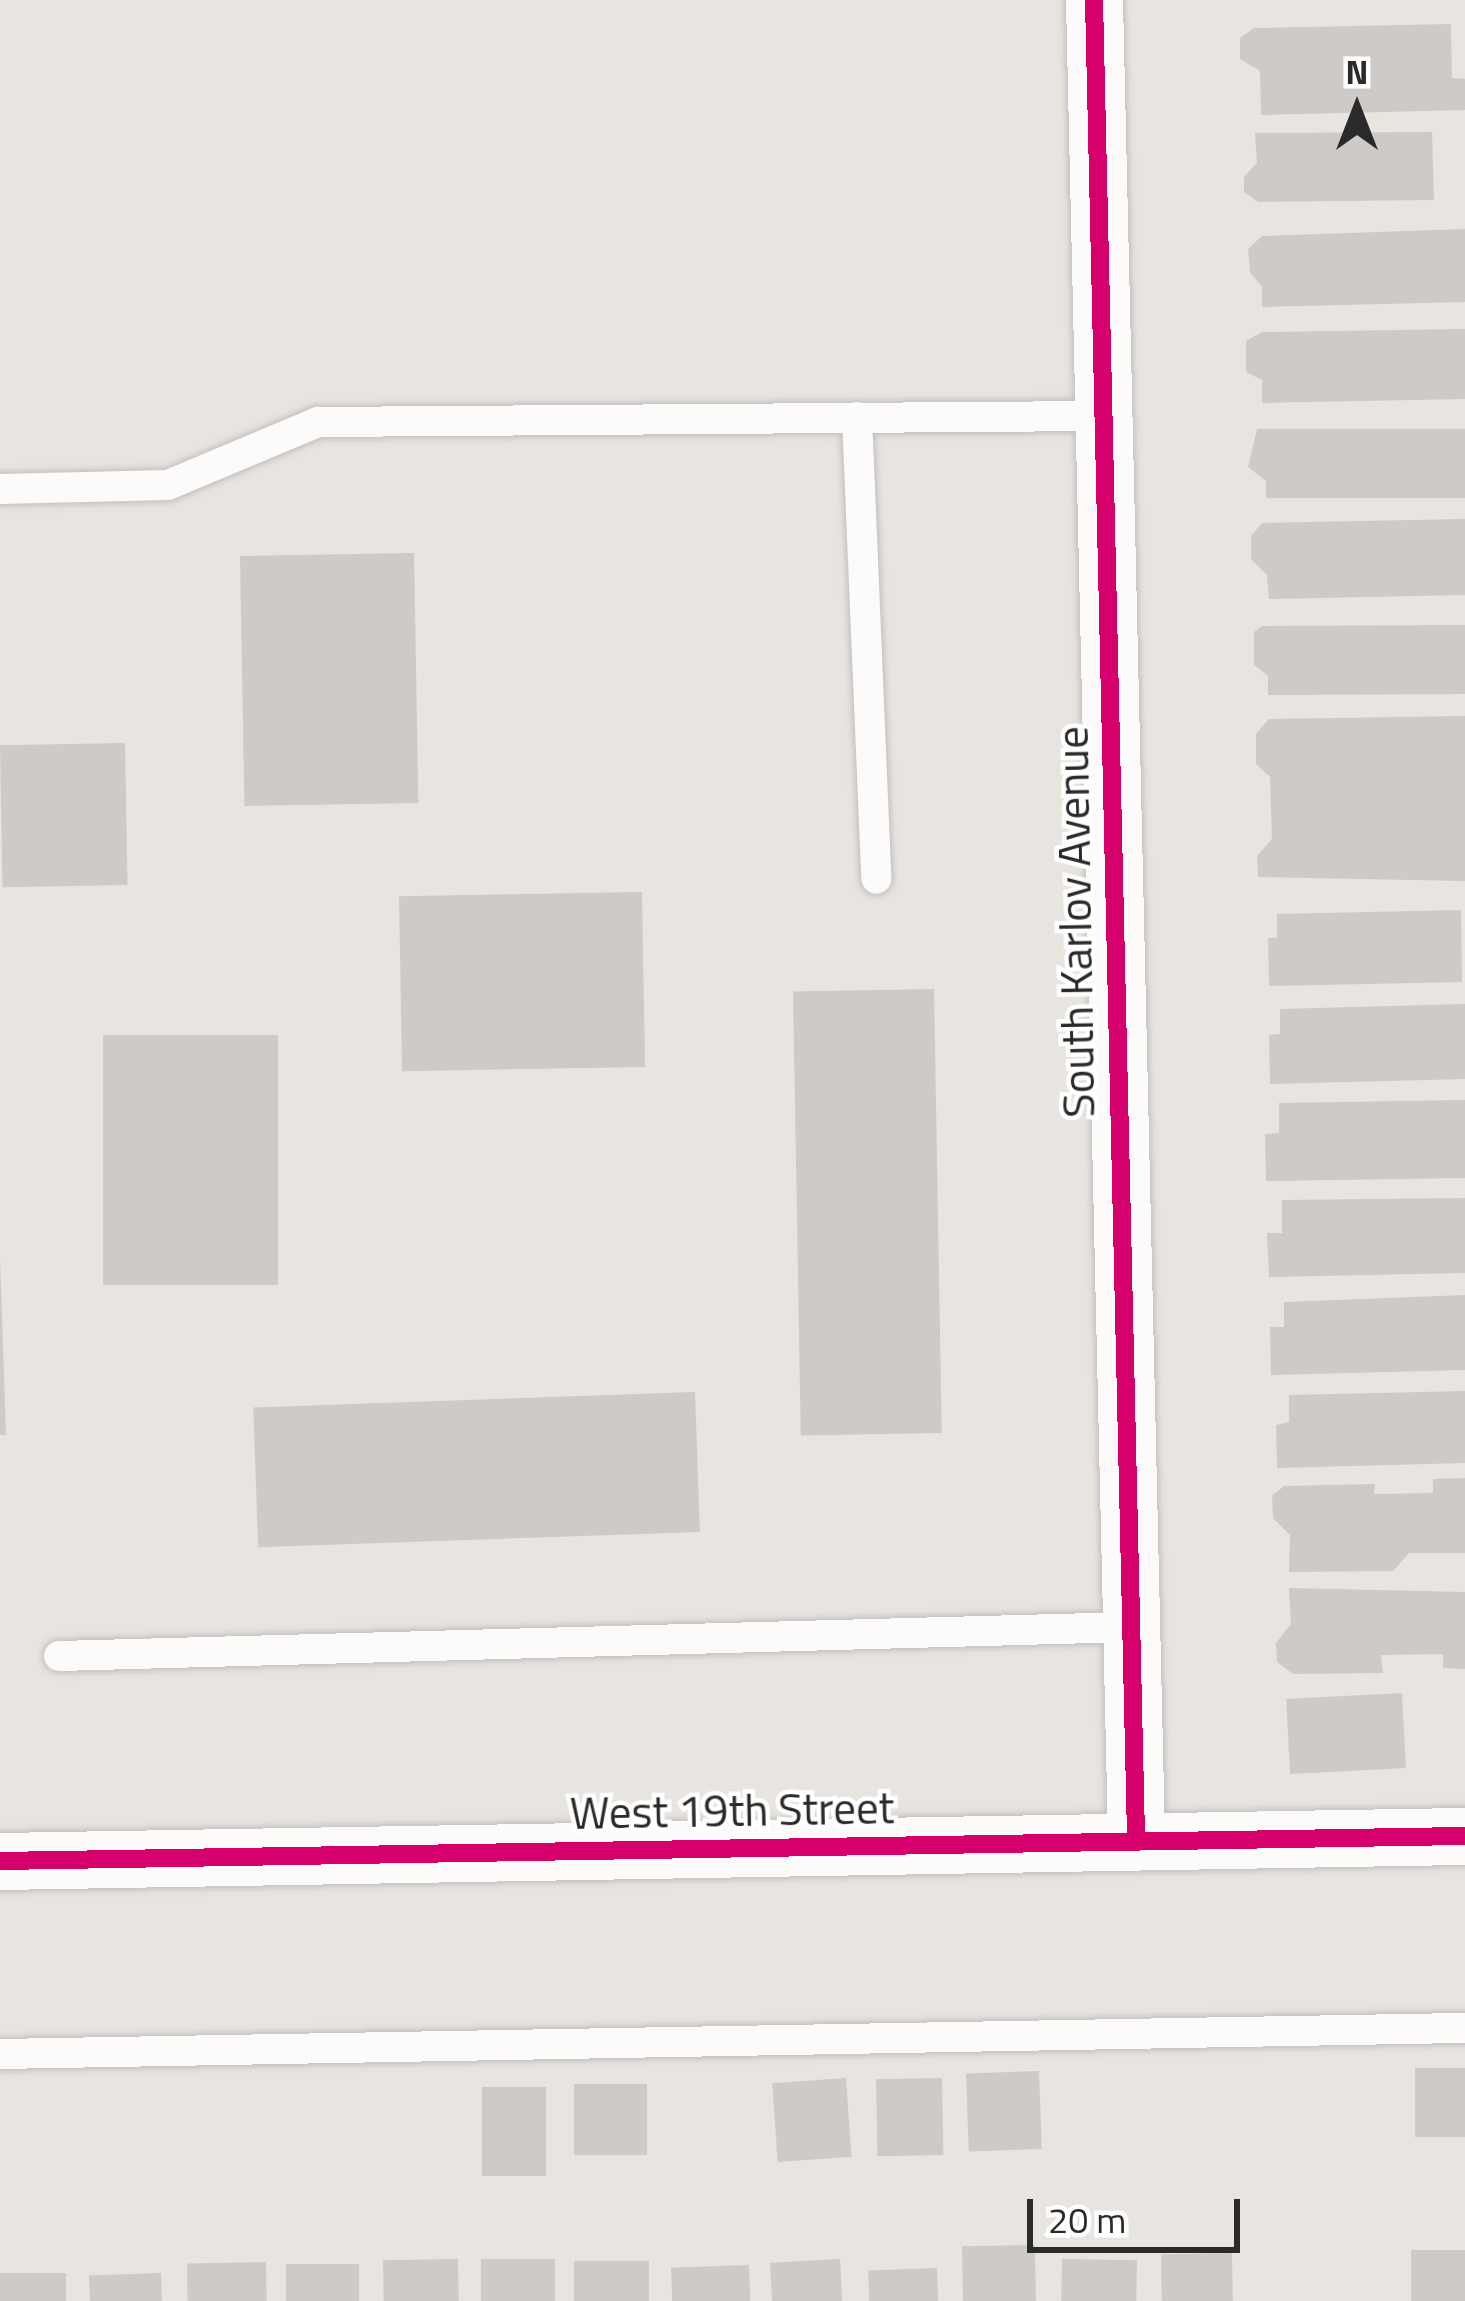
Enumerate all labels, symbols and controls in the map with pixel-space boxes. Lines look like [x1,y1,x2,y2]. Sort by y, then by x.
text: N [1346,47,1368,97]
north arrow [1297,48,1417,168]
street label: South Karlov Avenue [1045,726,1105,1118]
street label: West 19th Street [569,1780,895,1840]
scale bar [1033,2175,1246,2249]
text: 20 m [1048,2192,1126,2247]

